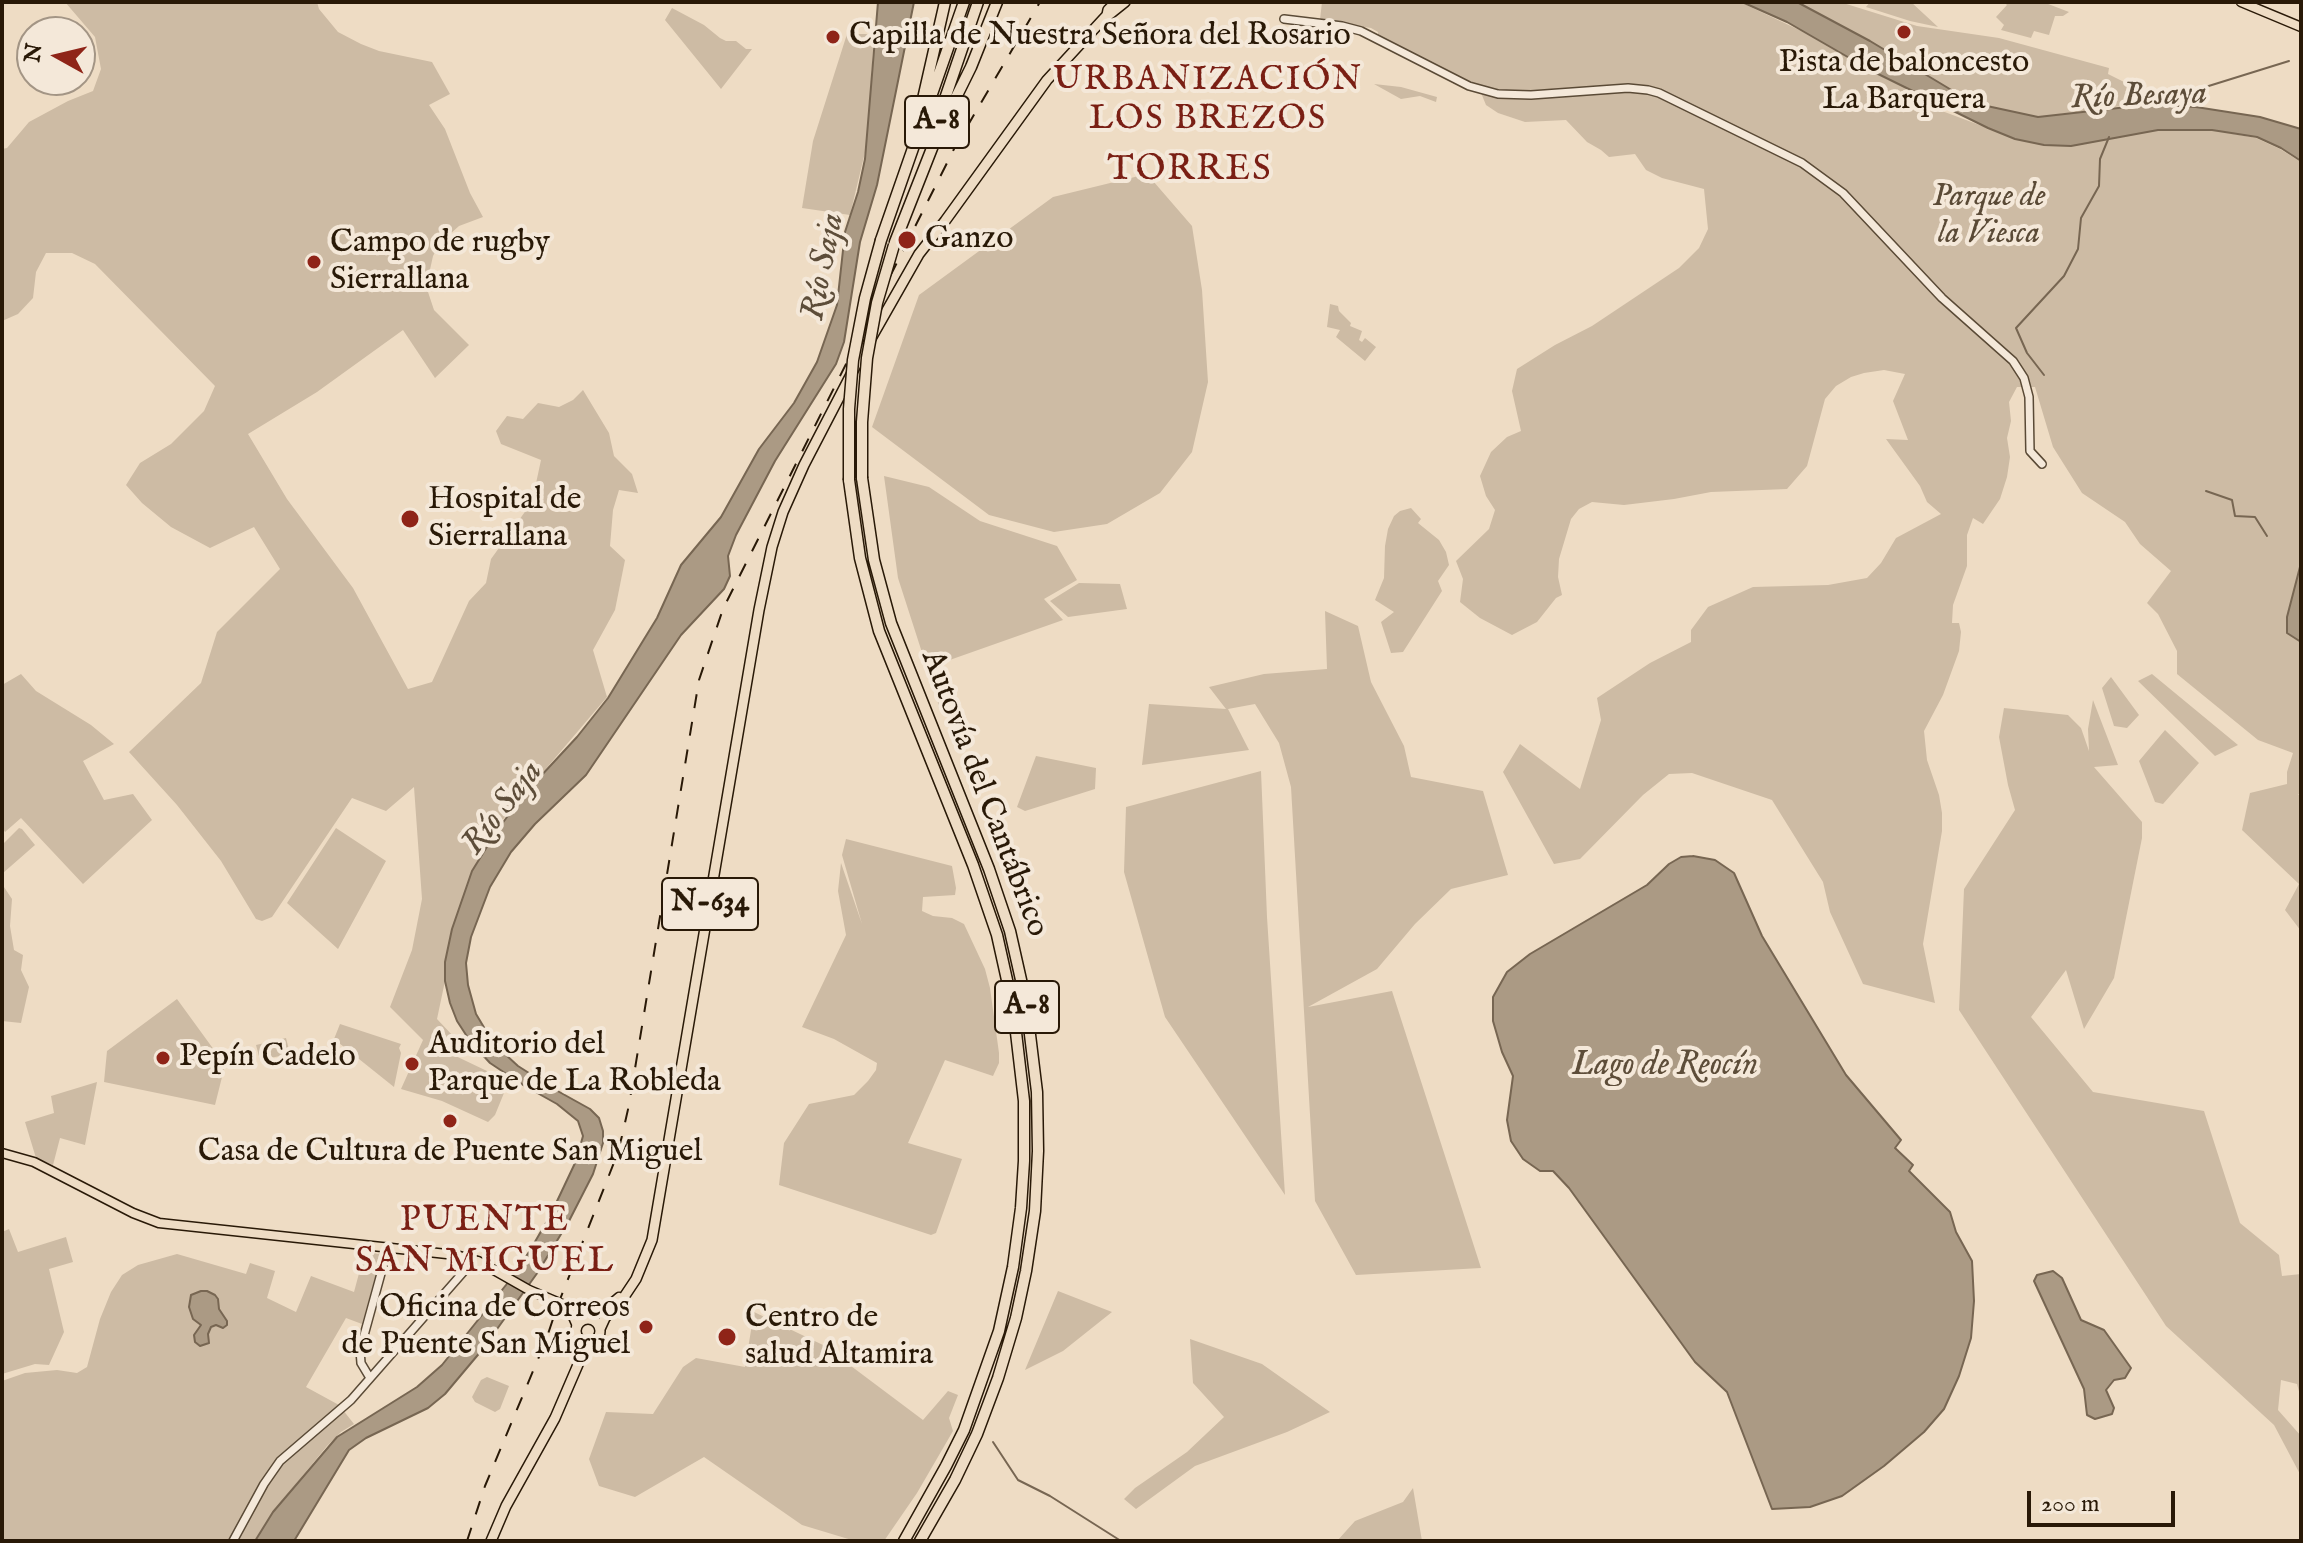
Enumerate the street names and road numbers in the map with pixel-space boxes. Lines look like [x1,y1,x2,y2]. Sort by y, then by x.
road number: A-8 [905,96,969,148]
street label: Autovía del Cantábrico [911,645,1055,943]
road number: N-634 [662,878,758,930]
road number: A-8 [995,981,1059,1033]

